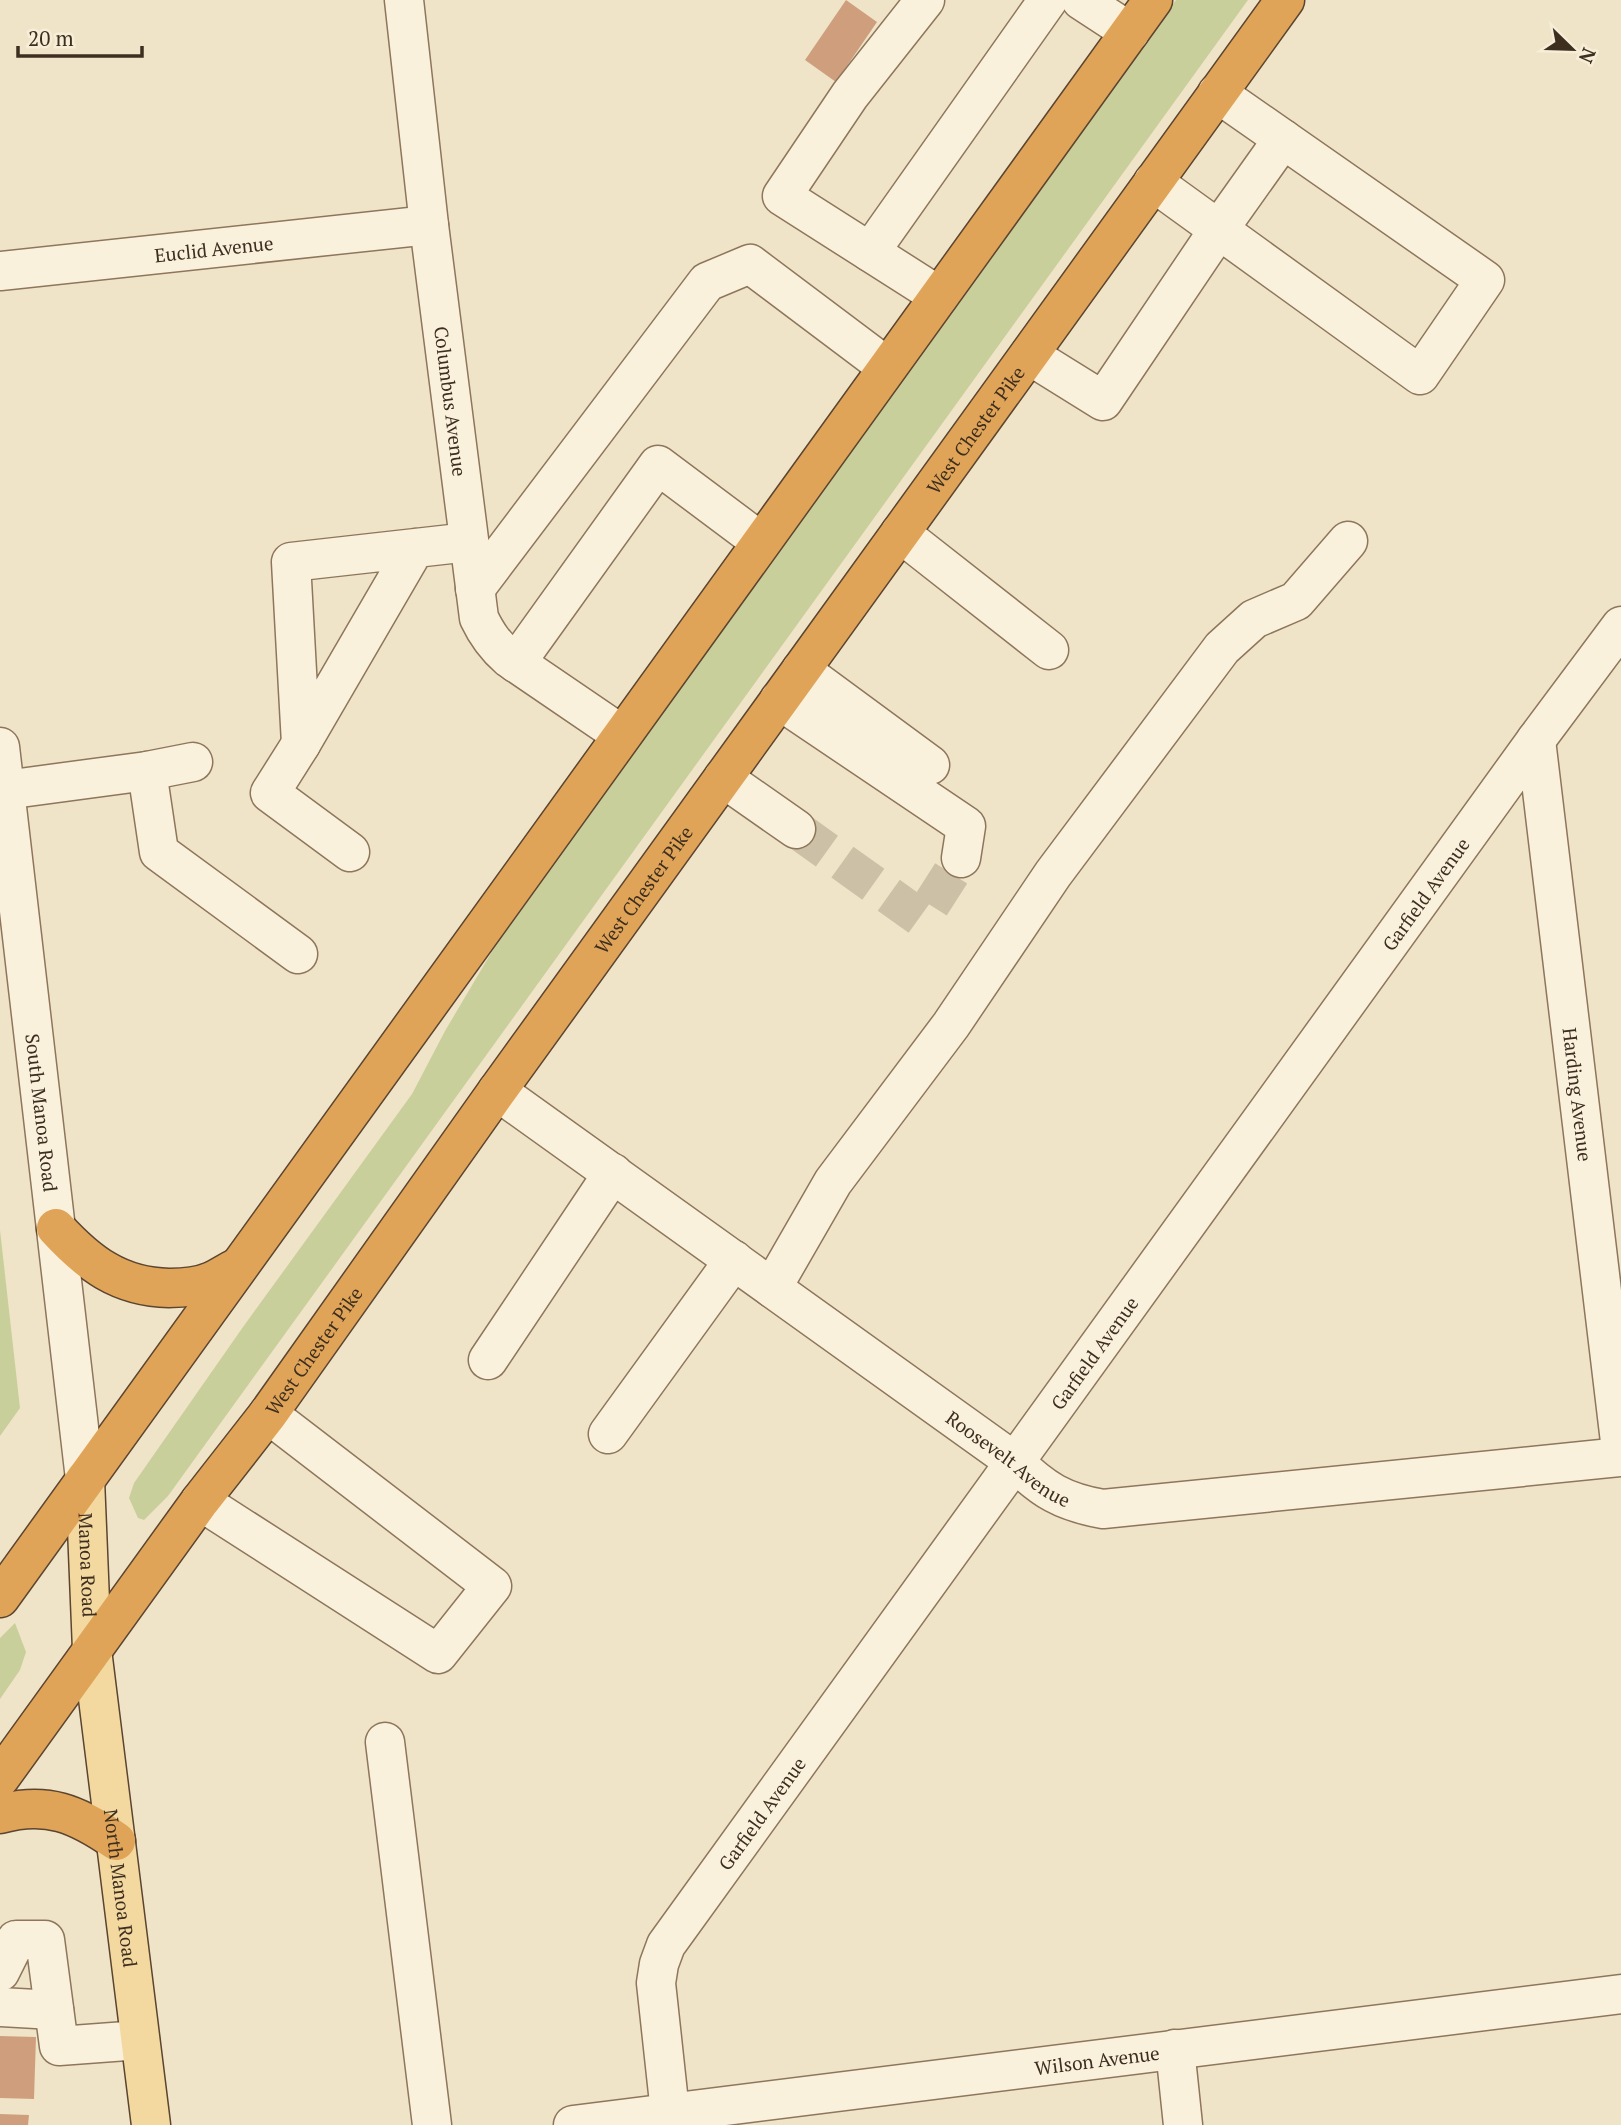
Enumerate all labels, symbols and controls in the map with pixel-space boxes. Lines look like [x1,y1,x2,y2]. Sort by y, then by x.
scale bar [18,14,142,58]
north arrow [1537,14,1607,84]
text: 20 m [28,24,74,52]
text: N [1574,44,1602,68]
street label: Euclid Avenue [153,229,274,267]
street label: Columbus Avenue [429,325,473,478]
street label: West Chester Pike [920,361,1029,498]
street label: West Chester Pike [588,820,697,958]
street label: Garfield Avenue [1376,832,1474,955]
street label: Harding Avenue [1558,1026,1599,1163]
street label: South Manoa Road [21,1032,64,1193]
street label: West Chester Pike [259,1281,367,1420]
street label: Garfield Avenue [1044,1291,1143,1414]
street label: Roosevelt Avenue [942,1404,1074,1512]
street label: Manoa Road [74,1512,103,1618]
street label: Garfield Avenue [712,1752,811,1875]
street label: North Manoa Road [99,1808,144,1969]
street label: Wilson Avenue [1033,2039,1161,2080]

